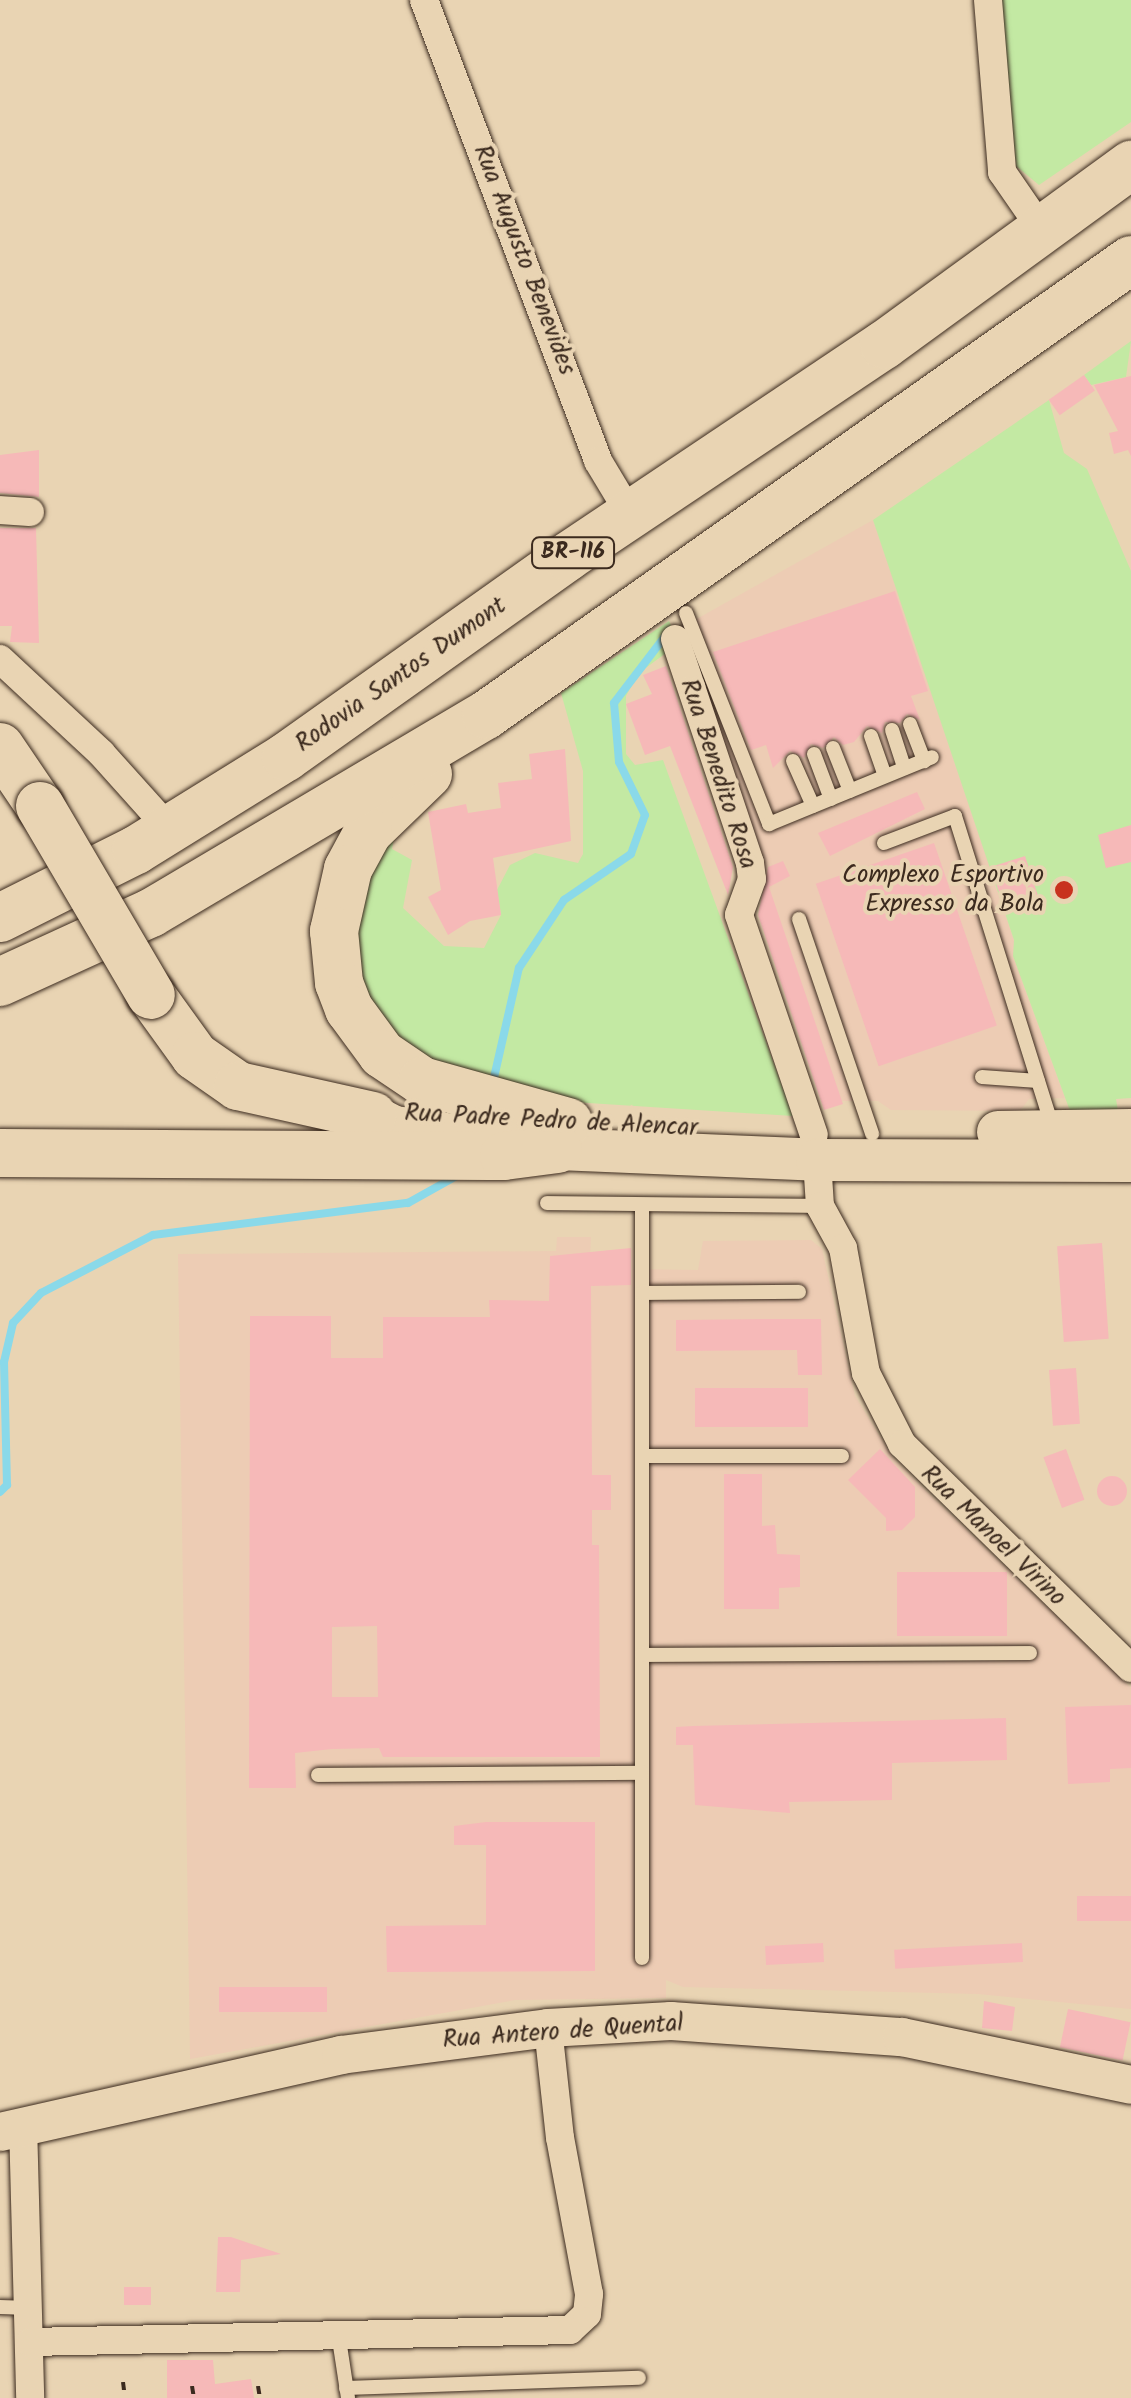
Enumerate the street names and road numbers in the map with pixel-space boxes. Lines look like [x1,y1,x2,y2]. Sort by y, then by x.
street label: Rua Augusto Benevides [466,141,582,379]
road number: BR-116 [530,536,616,570]
street label: Rodovia Santos Dumont [290,591,512,759]
street label: Rua Benedito Rosa [673,675,763,873]
street label: Rua Padre Pedro de Alencar [404,1098,698,1144]
street label: Rua Manoel Virino [914,1459,1072,1613]
street label: Rua Antero de Quental [442,2009,684,2055]

